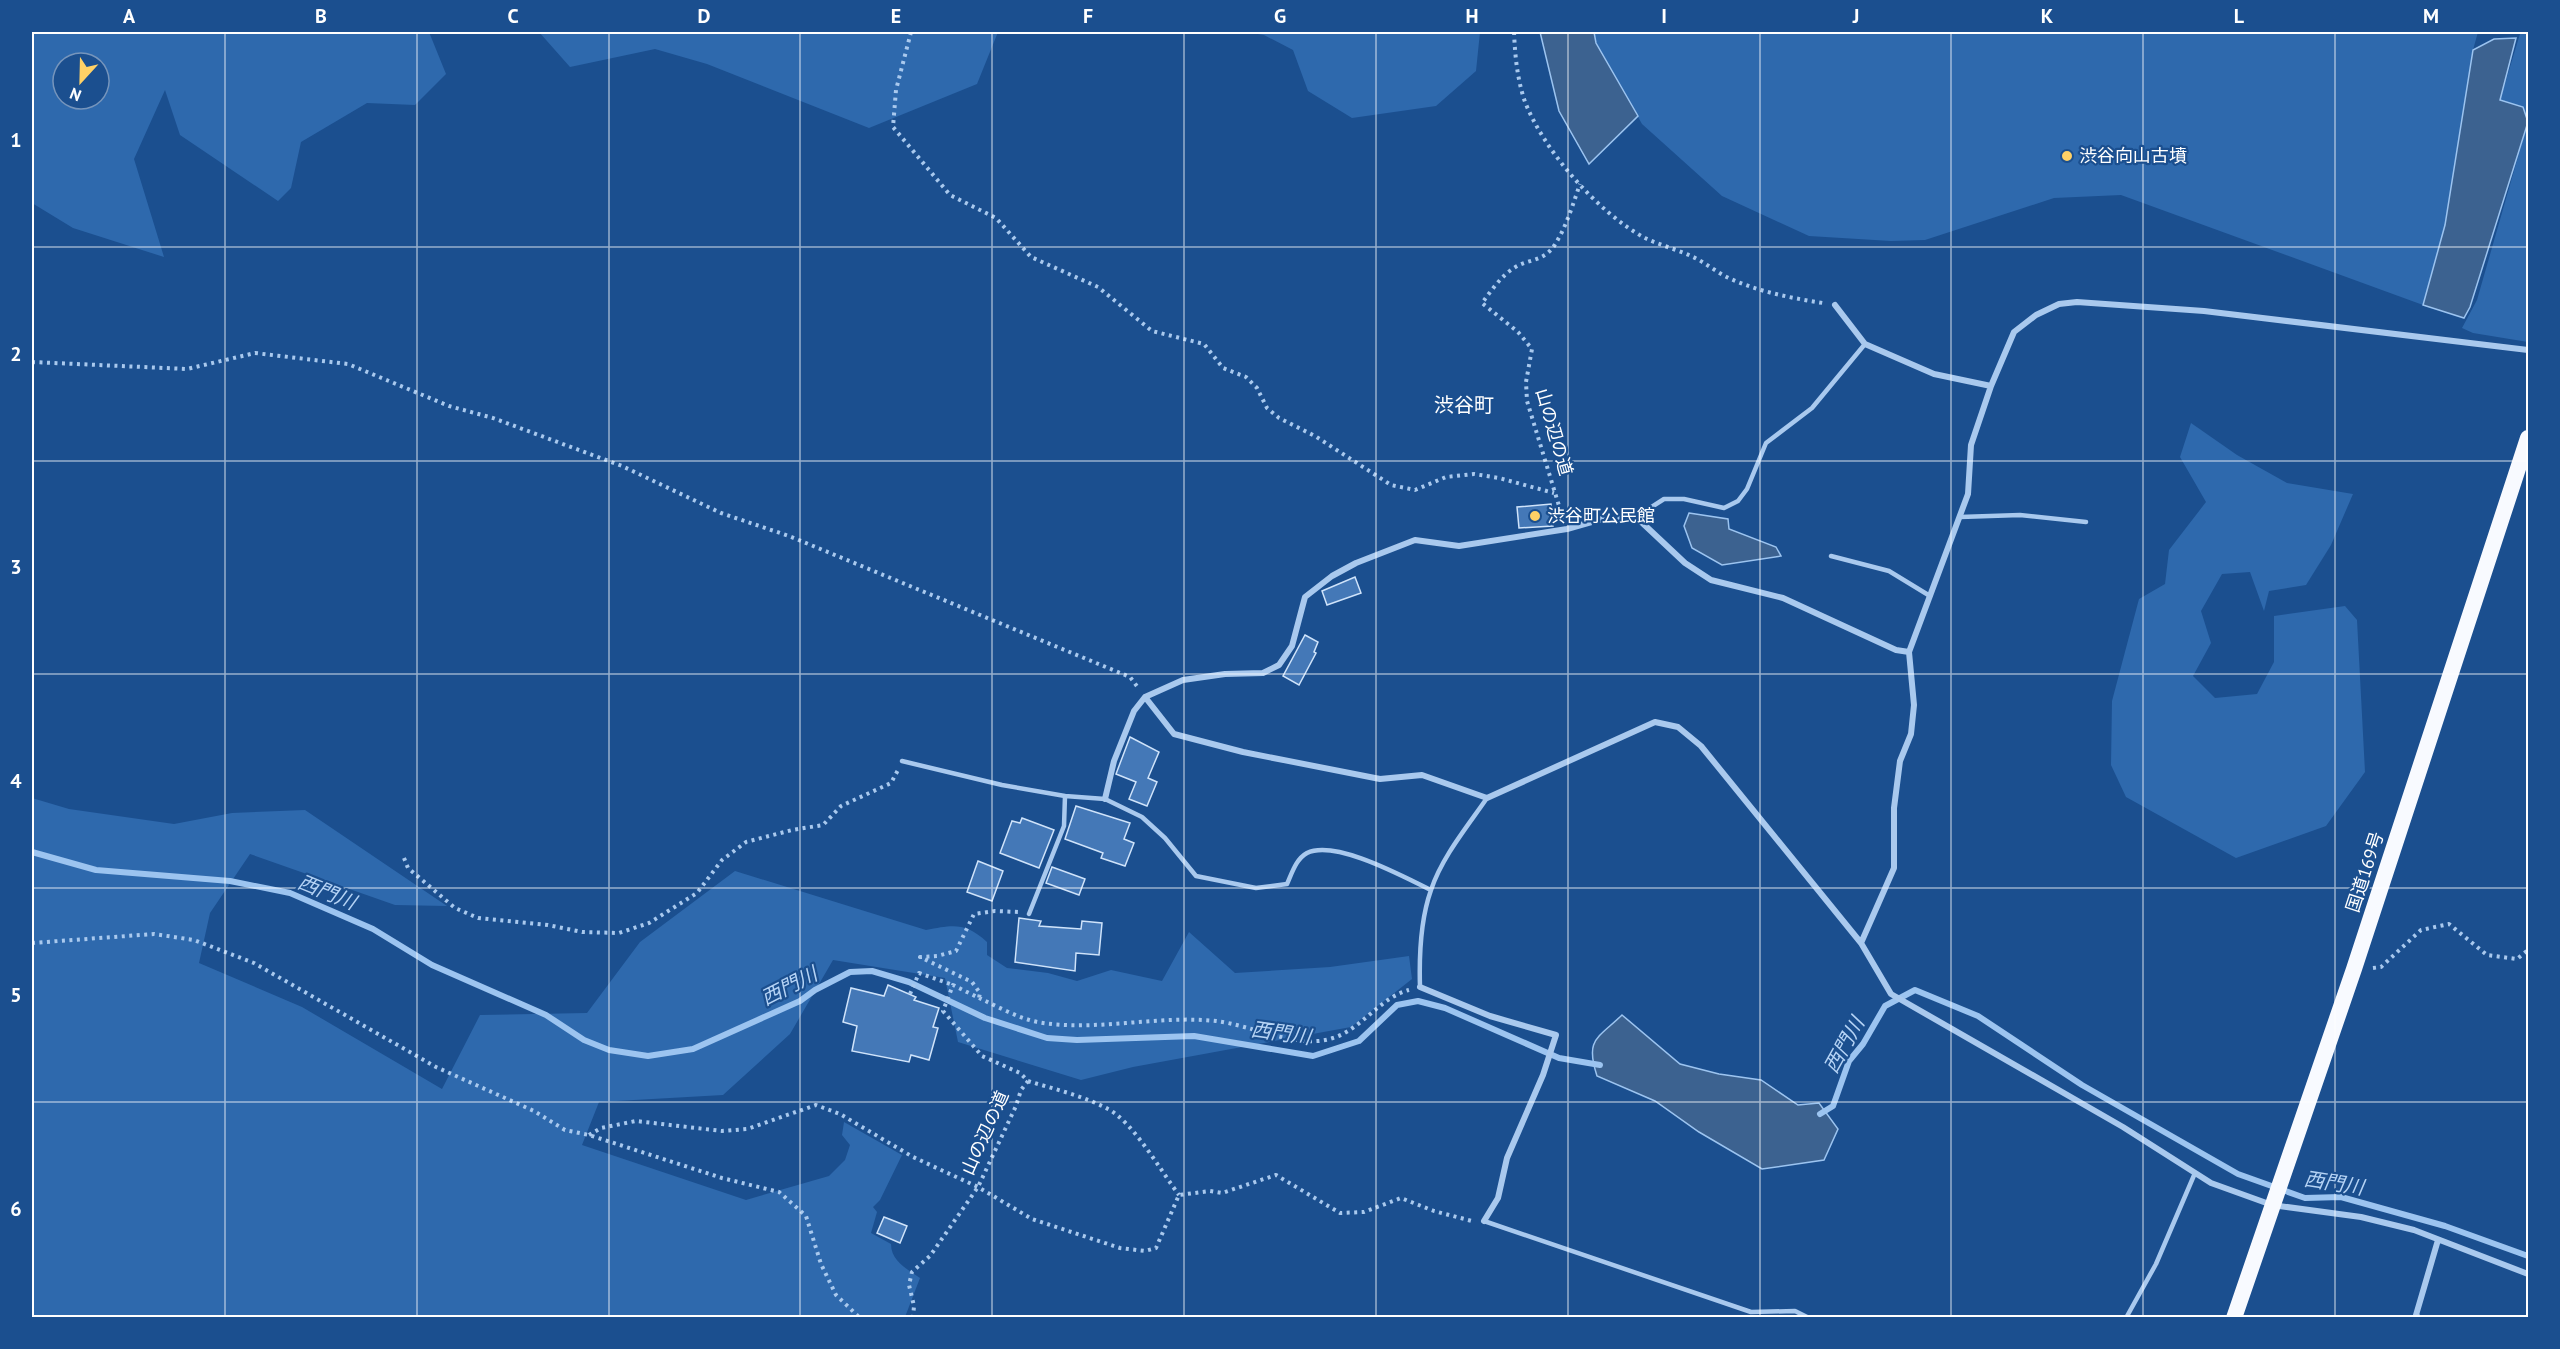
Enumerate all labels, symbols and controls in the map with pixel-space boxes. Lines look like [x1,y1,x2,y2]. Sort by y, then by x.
text: A [123,3,136,29]
text: B [315,3,327,29]
text: C [507,3,519,29]
text: D [698,3,711,29]
text: E [891,3,901,29]
text: F [1083,3,1093,29]
text: G [1274,3,1286,29]
text: H [1465,3,1479,29]
text: I [1661,3,1667,29]
text: J [1852,3,1859,29]
text: K [2041,3,2054,29]
text: L [2234,3,2245,29]
text: M [2423,3,2439,29]
north arrow [51,51,111,111]
text: N [67,84,84,106]
text: 1 [10,127,22,153]
place label: 渋谷向山古墳 [2079,144,2187,167]
marker: 渋谷向山古墳 [2060,149,2074,163]
text: 2 [10,341,22,367]
street label: 山の辺の道 [1531,385,1578,478]
district label: 渋谷町 [1434,392,1494,418]
place label: 渋谷町公民館 [1547,504,1655,527]
marker: 渋谷町公民館 [1528,509,1542,523]
text: 3 [10,554,22,580]
text: 4 [10,768,22,794]
street label: 国道169号 [2341,829,2388,915]
water label: 西門川 [294,869,362,916]
water label: 西門川 [756,960,823,1011]
text: 5 [10,982,22,1008]
water label: 西門川 [1818,1011,1871,1078]
water label: 西門川 [1249,1016,1314,1050]
street label: 山の辺の道 [956,1087,1013,1179]
water label: 西門川 [2302,1165,2368,1201]
text: 6 [10,1196,22,1222]

